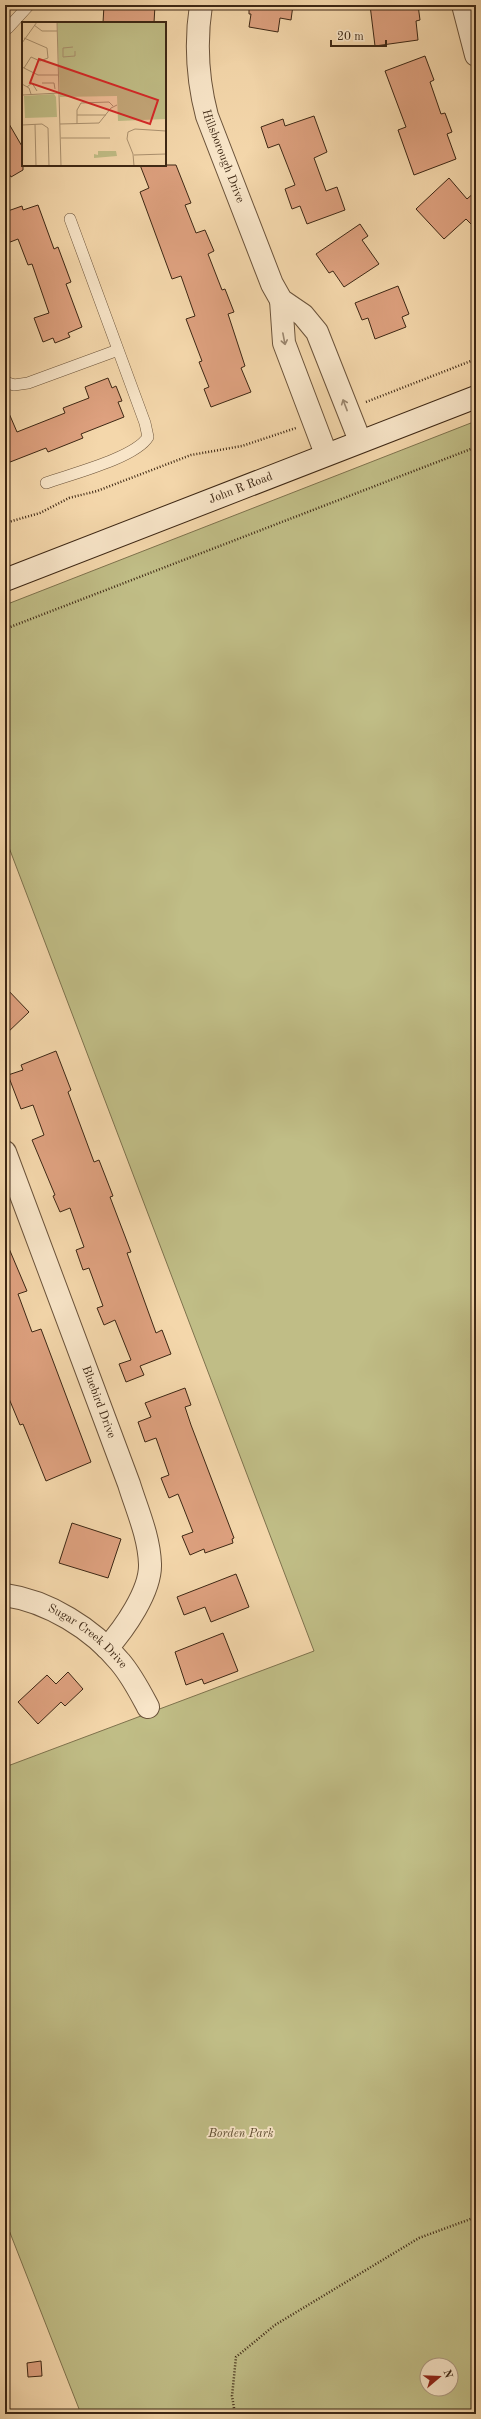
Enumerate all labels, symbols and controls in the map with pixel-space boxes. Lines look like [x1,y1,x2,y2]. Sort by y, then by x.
inset map [22,22,166,166]
scale bar [331,22,386,48]
text: 20 m [337,31,364,43]
street label: Hillsborough Drive [200,108,246,205]
one-way arrow [280,332,288,345]
one-way arrow [341,399,349,411]
street label: John R Road [207,471,274,506]
street label: Bluebird Drive [79,1364,118,1440]
street label: Sugar Creek Drive [46,1602,129,1671]
park label: Borden Park [207,2128,274,2140]
north arrow [419,2357,459,2397]
text: N [440,2368,454,2381]

